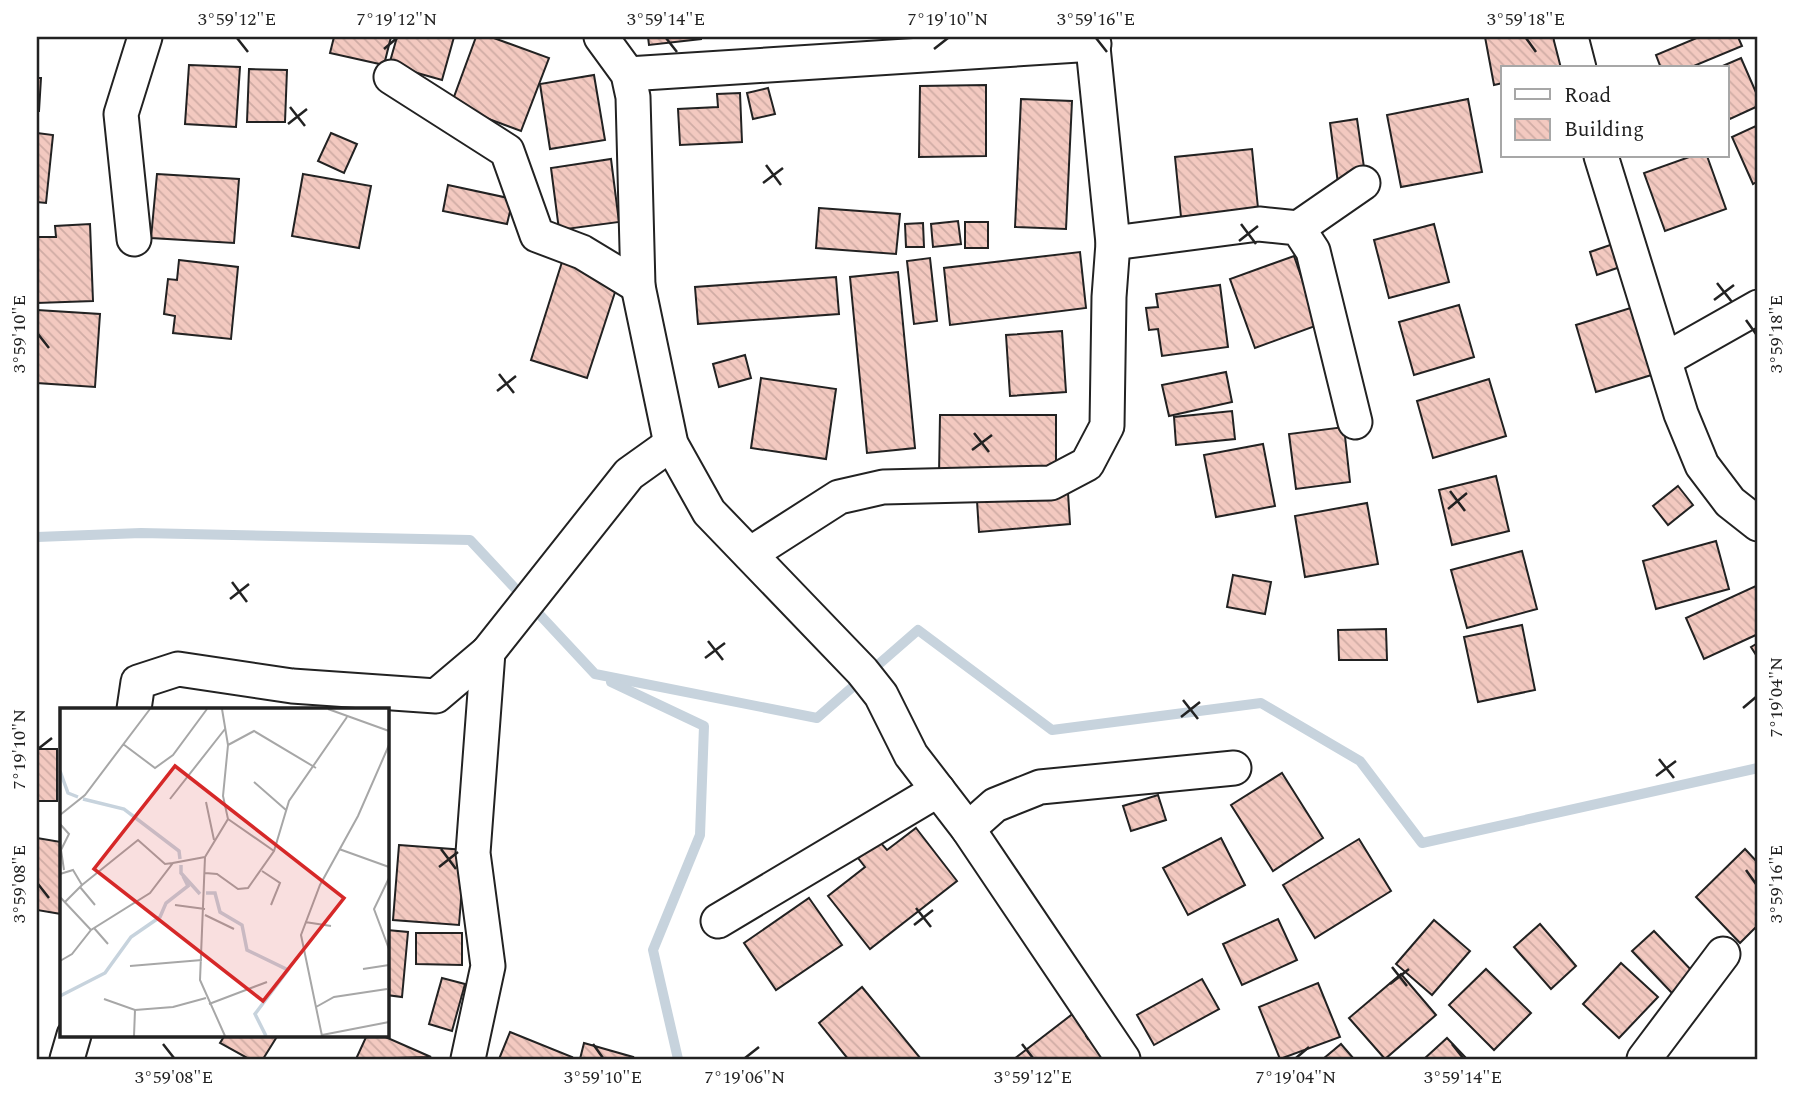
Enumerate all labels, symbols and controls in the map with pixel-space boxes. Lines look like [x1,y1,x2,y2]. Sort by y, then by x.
text: 3°59'12"E [198,6,276,33]
text: 7°19'12"N [357,6,437,33]
text: 3°59'14"E [627,6,705,33]
text: 7°19'10"N [908,6,988,33]
text: 3°59'16"E [1057,6,1135,33]
text: 3°59'18"E [1487,6,1565,33]
legend [1501,66,1728,158]
text: Road [1564,80,1611,112]
text: Building [1564,114,1644,146]
text: 3°59'10"E [6,295,33,373]
text: 3°59'18"E [1763,295,1790,373]
text: 7°19'04"N [1763,657,1790,737]
inset map [60,708,388,1036]
text: 7°19'10"N [6,709,33,789]
text: 3°59'08"E [6,845,33,923]
text: 3°59'16"E [1763,845,1790,923]
text: 3°59'08"E [135,1064,213,1091]
text: 3°59'10"E [564,1064,642,1091]
text: 7°19'06"N [705,1064,785,1091]
text: 3°59'12"E [994,1064,1072,1091]
text: 7°19'04"N [1256,1064,1336,1091]
text: 3°59'14"E [1424,1064,1502,1091]

